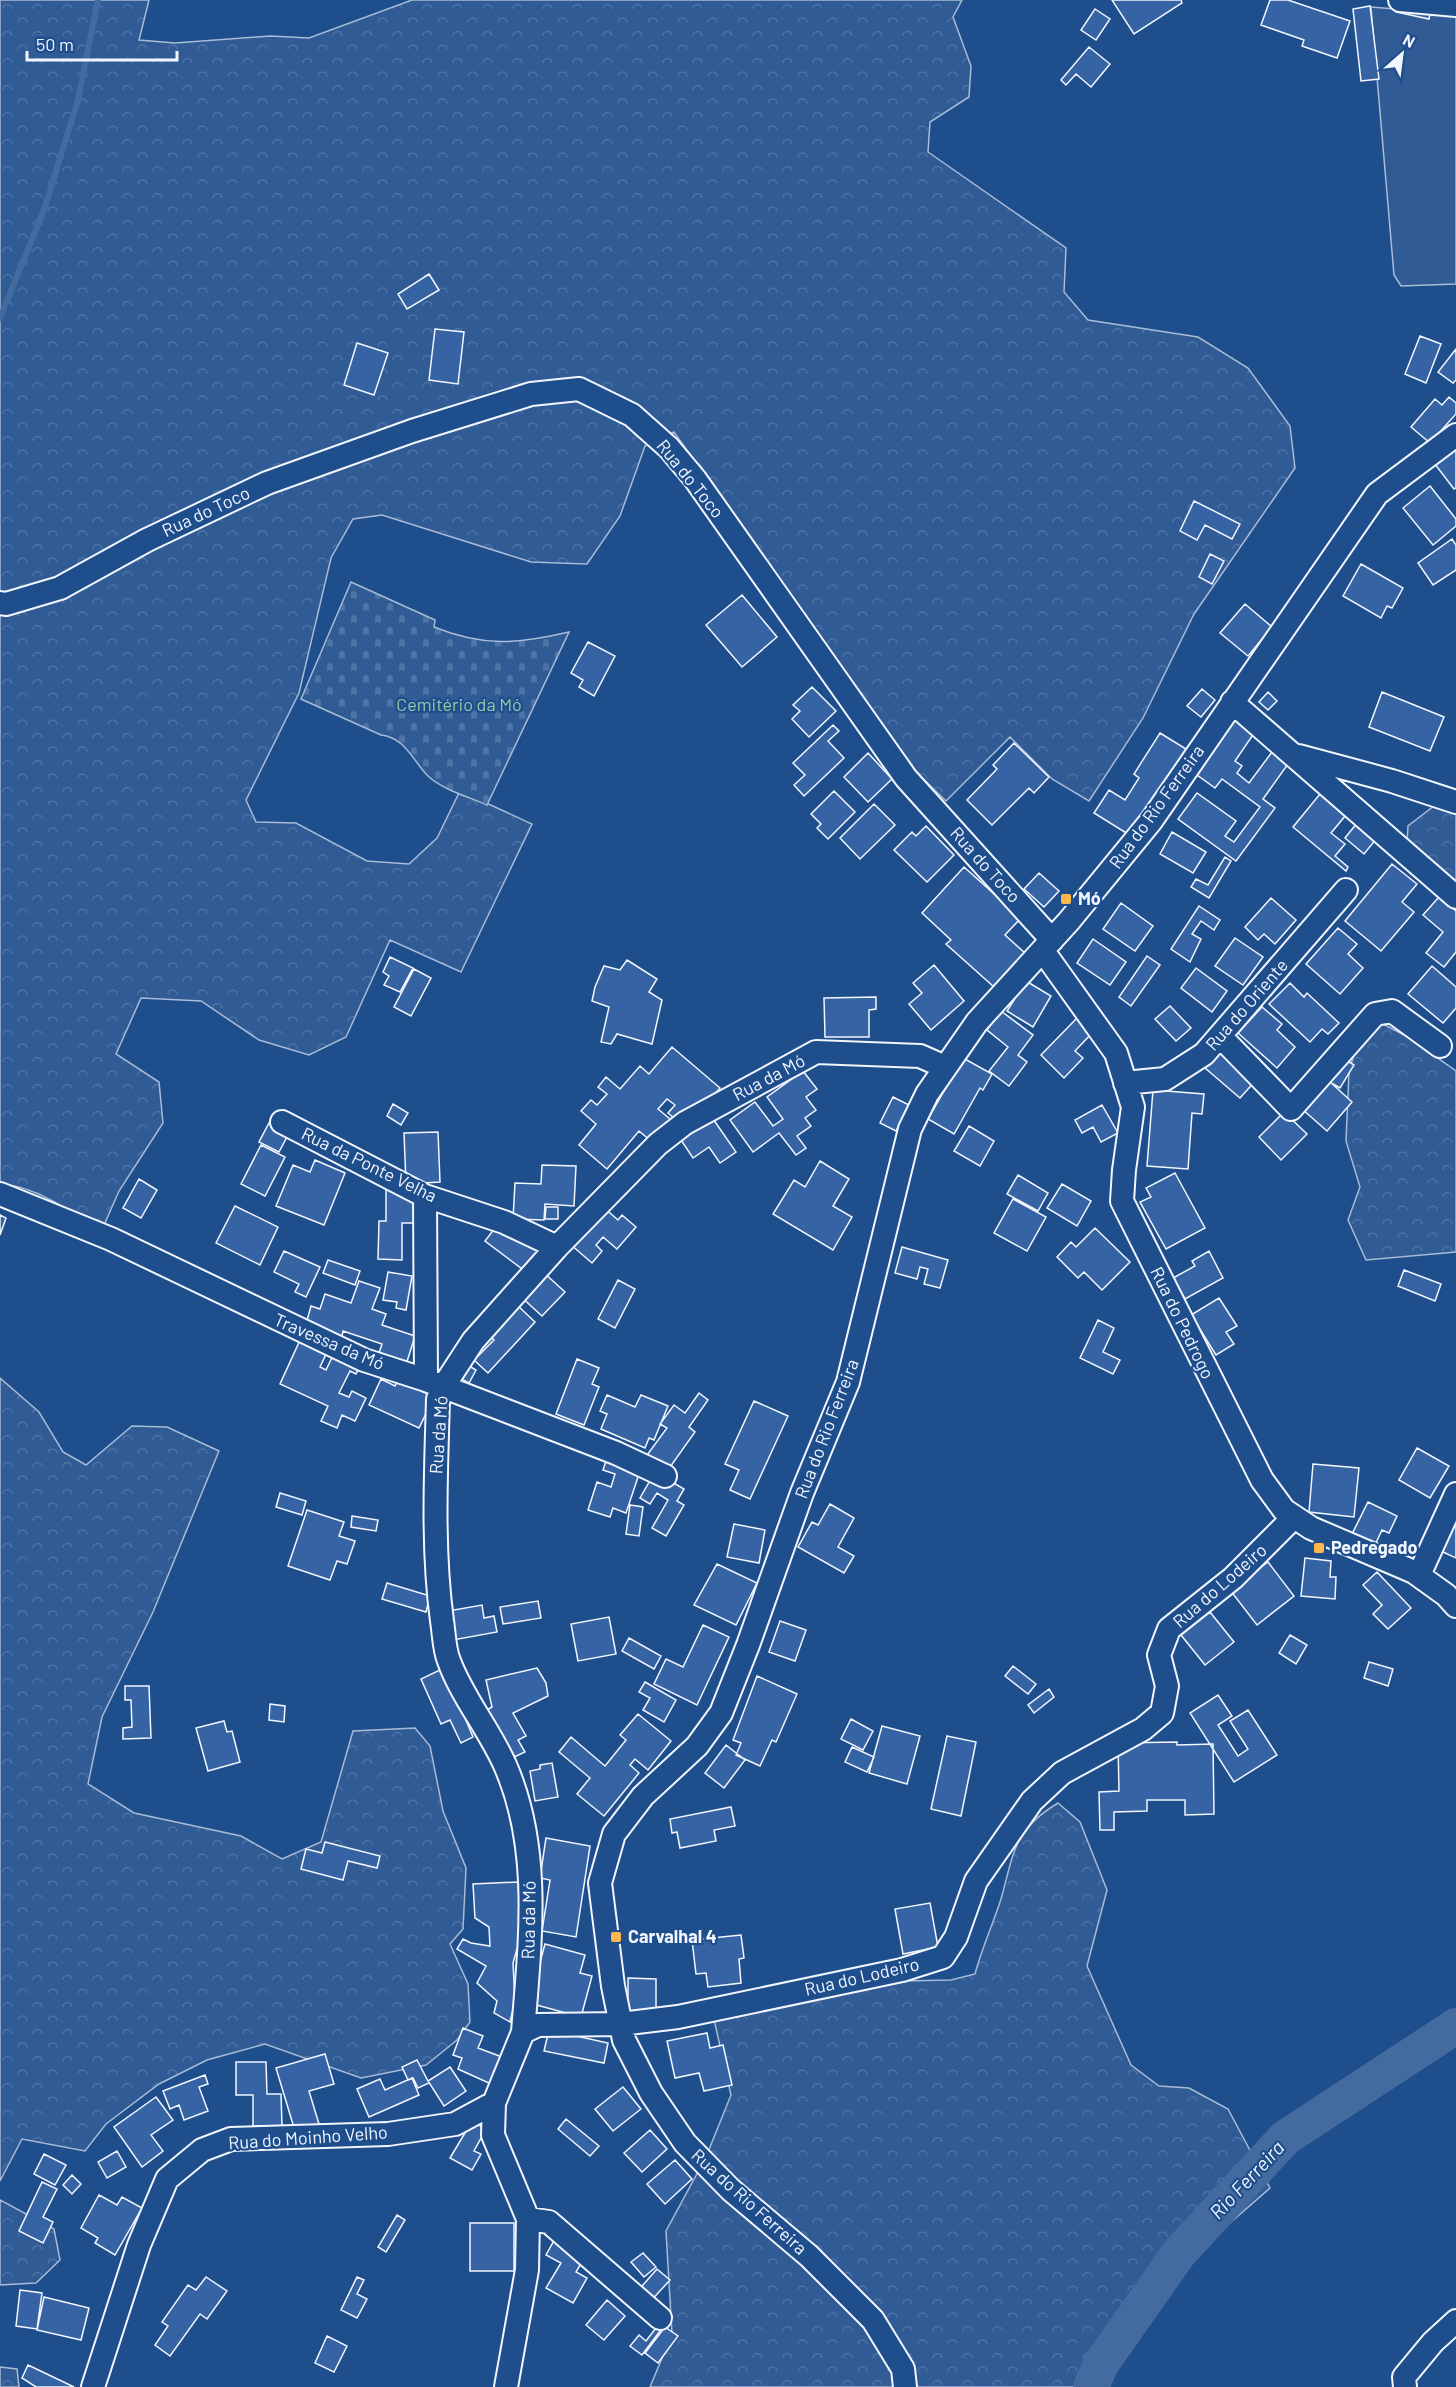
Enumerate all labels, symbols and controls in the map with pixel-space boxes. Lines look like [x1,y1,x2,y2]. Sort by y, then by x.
scale bar [27,24,177,62]
north arrow [1372,24,1432,84]
text: N [1400,29,1418,51]
text: 50 m [36,33,74,55]
street label: Rua do Toco [652,435,729,522]
street label: Rua do Toco [158,481,253,541]
park label: Cemitério da Mó [396,693,522,715]
street label: Rua do Rio Ferreira [1104,740,1209,873]
street label: Rua do Toco [946,822,1026,907]
place label: Mó [1078,887,1101,909]
marker: Mó [1059,892,1073,906]
street label: Rua do Oriente [1200,954,1292,1055]
street label: Rua da Mó [729,1049,808,1105]
street label: Rua da Ponte Velha [298,1122,441,1206]
street label: Rua do Pedrogo [1146,1263,1220,1382]
street label: Travessa da Mó [271,1308,388,1374]
street label: Rua do Rio Ferreira [789,1356,863,1502]
street label: Rua da Mó [424,1395,452,1475]
place label: Pedregado [1331,1536,1417,1558]
street label: Rua do Lodeiro [1168,1539,1271,1632]
marker: Pedregado [1312,1541,1326,1555]
street label: Rua da Mó [516,1880,540,1959]
place label: Carvalhal 4 [628,1925,717,1947]
marker: Carvalhal 4 [609,1930,623,1944]
street label: Rua do Lodeiro [802,1952,921,2000]
street label: Rua do Moinho Velho [228,2120,388,2154]
water label: Rio Ferreira [1204,2135,1289,2224]
street label: Rua do Rio Ferreira [687,2144,812,2259]

